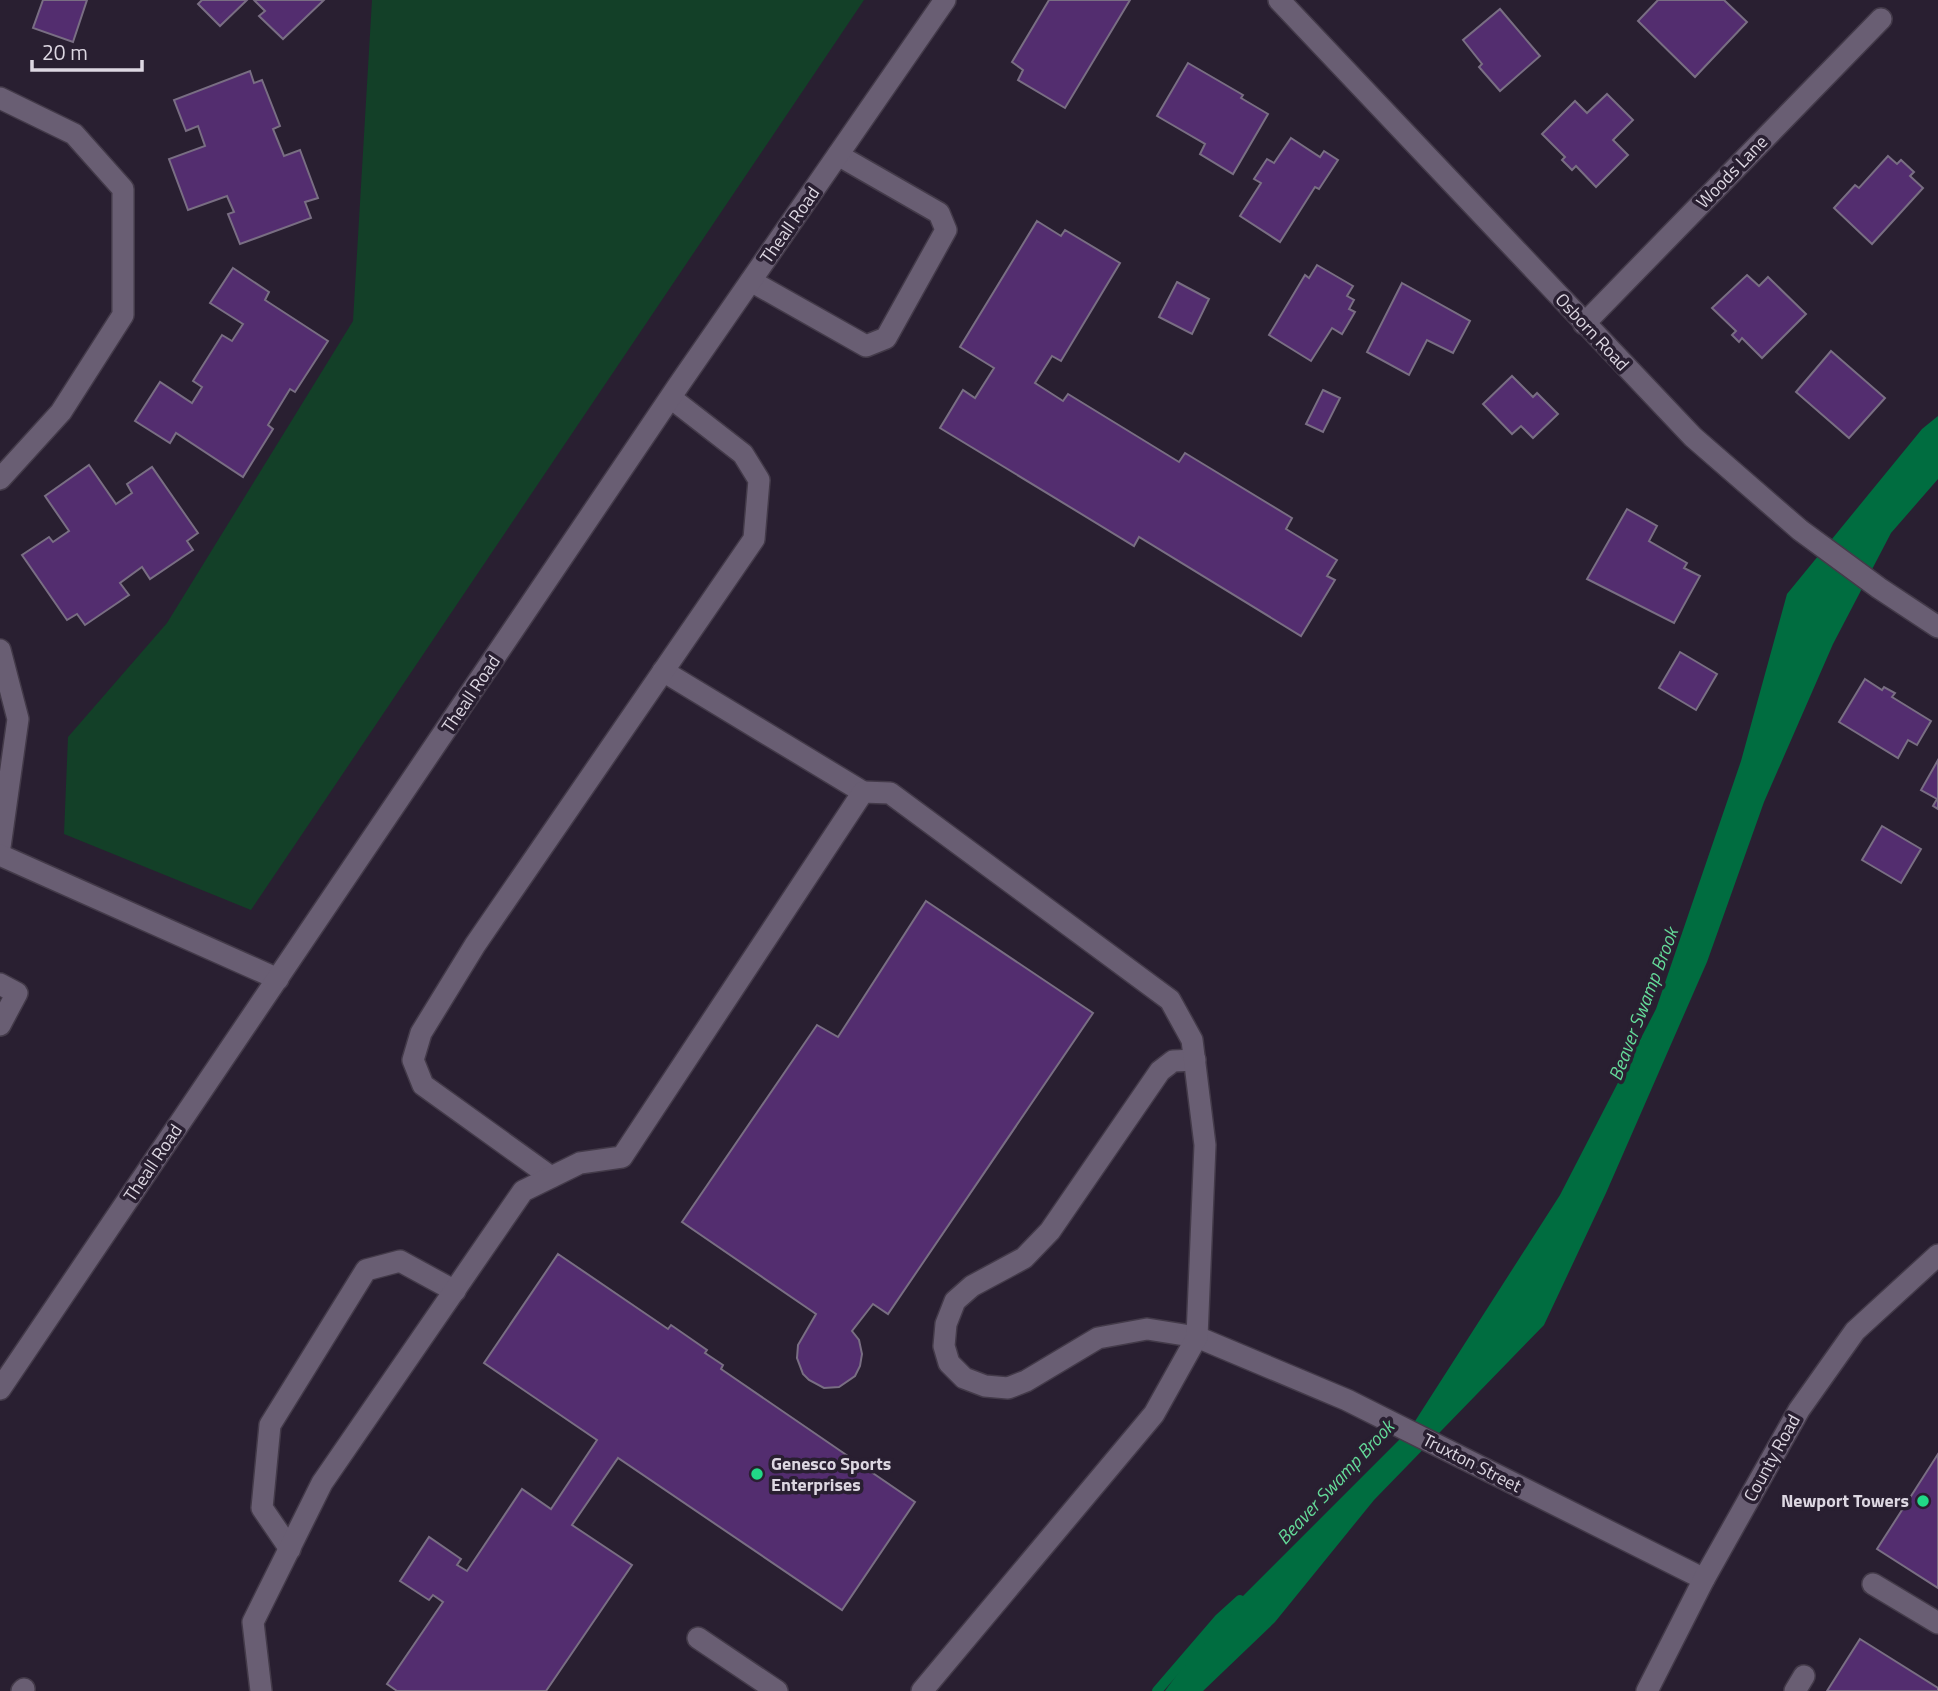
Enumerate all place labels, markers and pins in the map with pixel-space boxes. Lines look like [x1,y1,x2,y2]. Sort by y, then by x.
place label: Genesco Sports Enterprises [771,1450,891,1498]
marker: Genesco Sports Enterprises [749,1466,765,1482]
place label: Newport Towers [1781,1487,1909,1514]
marker: Newport Towers [1915,1493,1931,1509]

